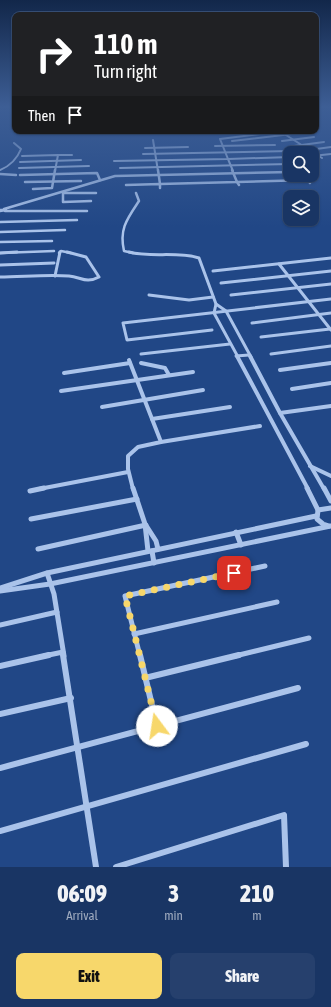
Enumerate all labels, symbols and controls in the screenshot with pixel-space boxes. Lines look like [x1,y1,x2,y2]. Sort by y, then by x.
icon: right [28,28,80,80]
text: 110 m [94,28,157,60]
text: Turn right [94,61,157,82]
icon: arrive [64,104,86,126]
text: Then [28,107,56,124]
map controls [283,146,319,226]
button: search [283,146,319,182]
button: layers [283,190,319,226]
pin [217,556,251,590]
icon: arrive [223,562,245,584]
position arrow [136,705,178,747]
text: 06:09 [57,880,107,907]
text: 3 [168,880,179,907]
text: 210 [240,880,274,907]
text: Arrival [66,908,98,923]
text: min [164,908,183,923]
text: m [252,908,262,923]
button: Exit [16,953,162,999]
button: Share [170,953,315,999]

